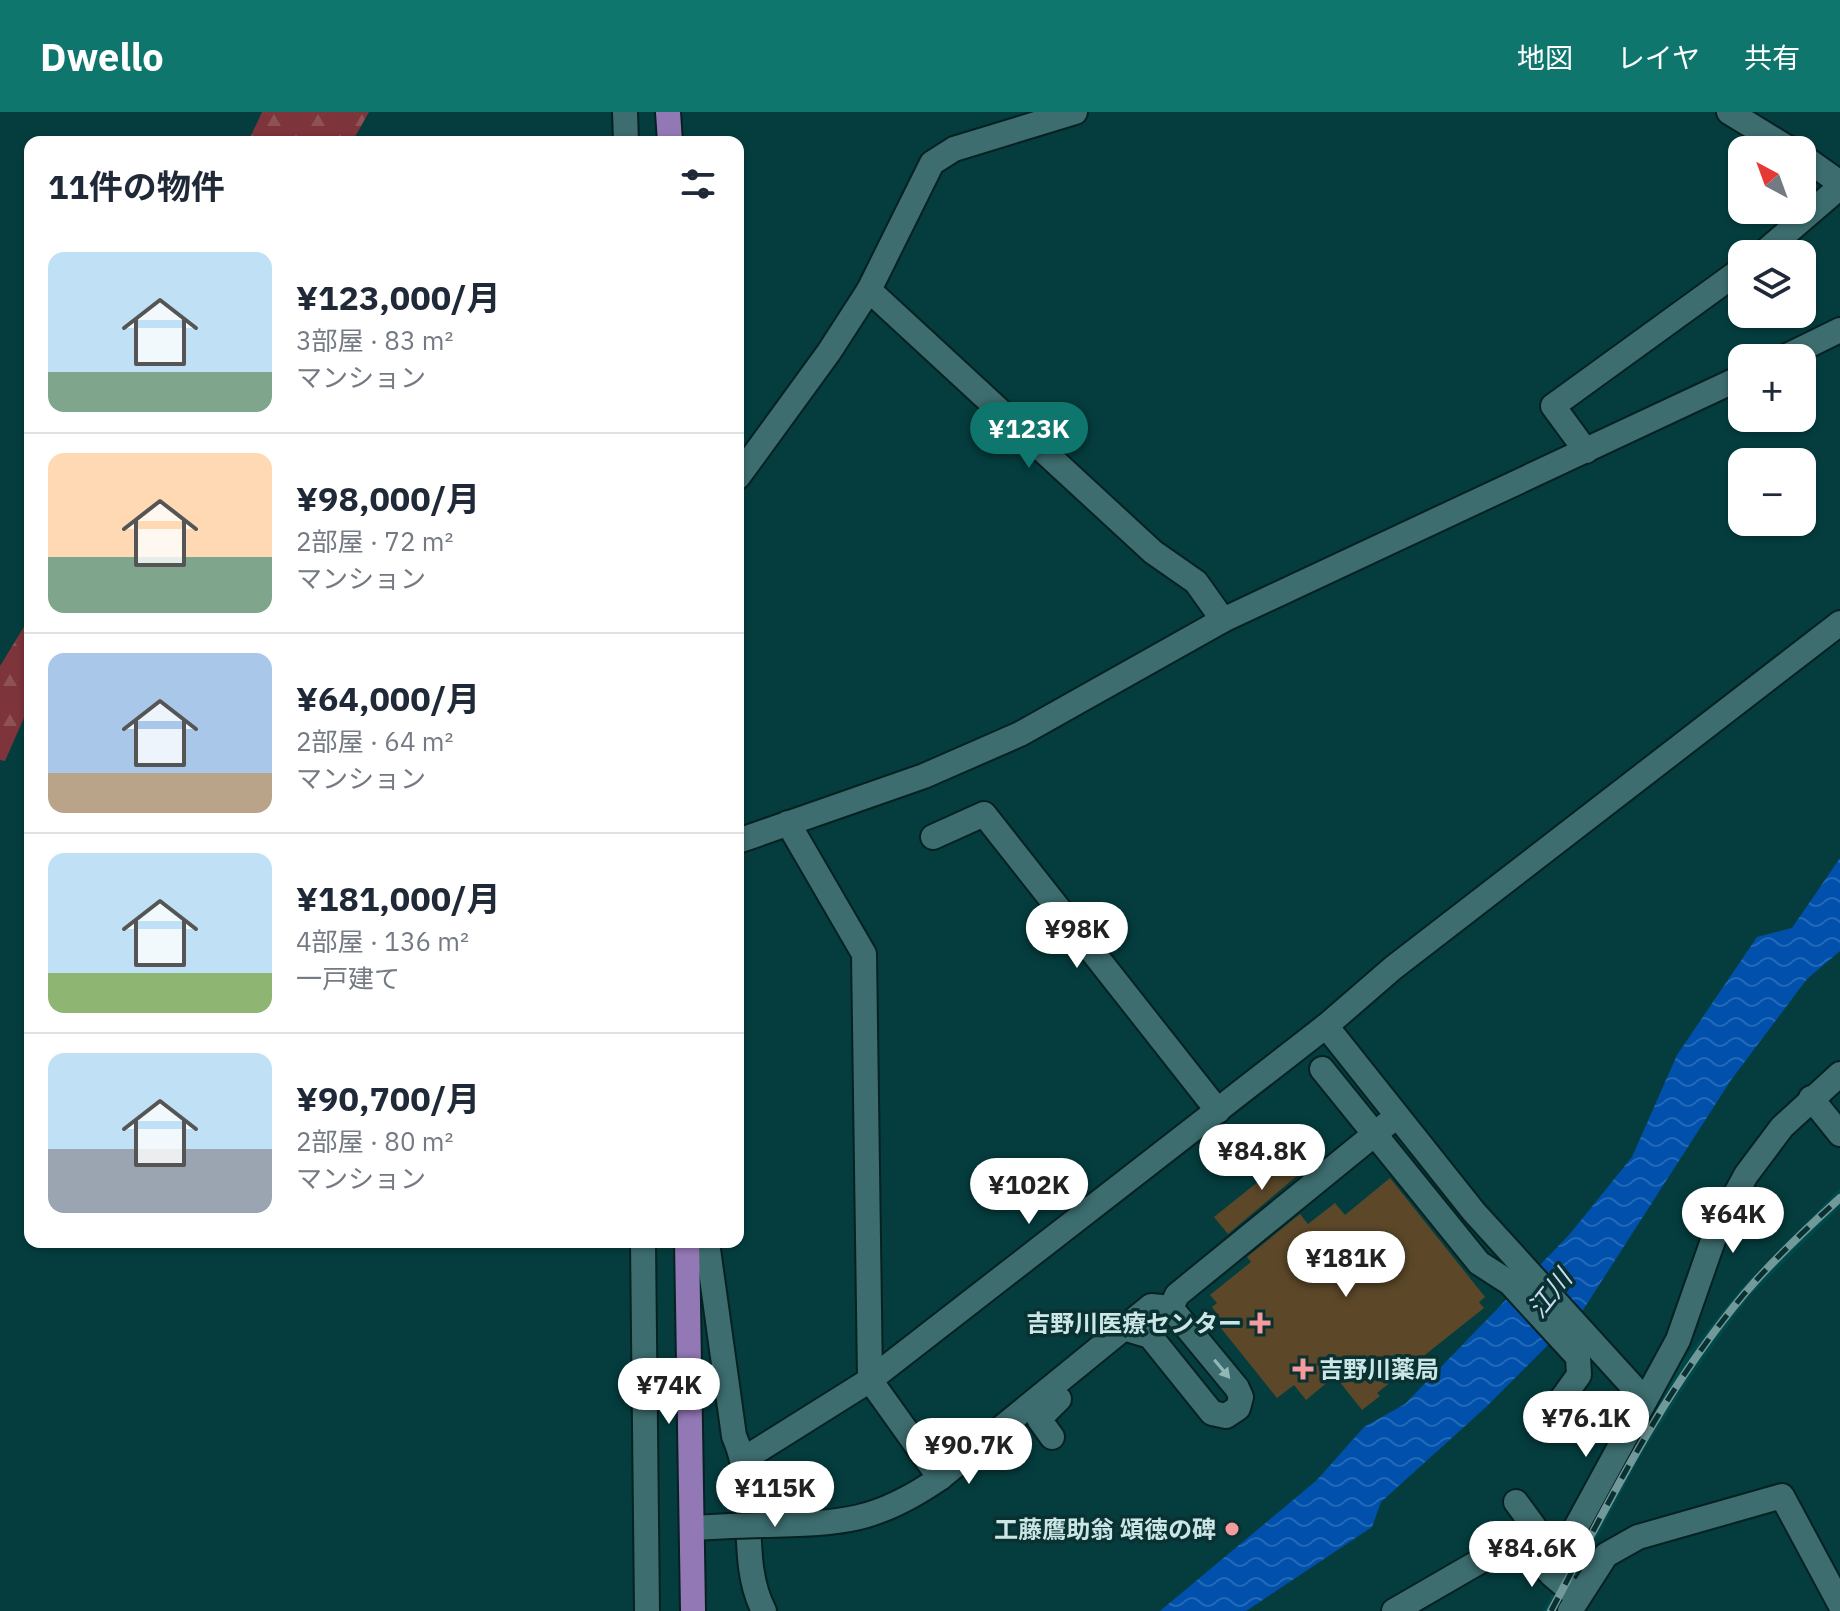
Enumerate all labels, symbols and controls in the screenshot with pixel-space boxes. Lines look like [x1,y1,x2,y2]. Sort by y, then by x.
text: Dwello [40,32,164,81]
text: 地図 [1517,39,1573,76]
text: レイヤ [1617,39,1700,76]
text: 共有 [1744,39,1800,76]
north arrow [1728,136,1816,224]
map controls [1728,136,1816,536]
icon: filters [676,162,720,206]
text: 11件の物件 [48,164,225,208]
button: layers [1728,240,1816,328]
text: ¥123,000/月 [296,275,501,319]
icon: home [112,284,208,380]
text: 3部屋 · 83 m² [296,323,453,357]
button: + [1728,344,1816,432]
text: マンション [296,360,426,394]
pin: ¥123K [973,402,1085,470]
text: ¥123K [988,411,1070,445]
button: − [1728,448,1816,536]
text: ¥98,000/月 [296,476,480,520]
icon: home [112,485,208,581]
text: 2部屋 · 72 m² [296,524,453,558]
text: マンション [296,561,426,595]
text: ¥64,000/月 [296,676,480,720]
icon: home [112,685,208,781]
text: 2部屋 · 64 m² [296,724,453,758]
text: マンション [296,761,426,795]
text: ¥181,000/月 [296,876,501,920]
icon: home [112,885,208,981]
pin: ¥98K [1030,902,1124,970]
text: ¥98K [1044,911,1110,945]
text: 4部屋 · 136 m² [296,924,469,958]
text: 一戸建て [296,961,400,995]
text: ¥90,700/月 [296,1076,480,1120]
icon: home [112,1085,208,1181]
text: 2部屋 · 80 m² [296,1124,453,1158]
pin: ¥84.8K [1197,1124,1327,1192]
text: ¥84.8K [1217,1133,1307,1167]
pin: ¥102K [973,1158,1085,1226]
text: マンション [296,1161,426,1195]
text: ¥102K [988,1167,1070,1201]
pin: ¥64K [1686,1187,1780,1255]
text: ¥64K [1700,1196,1766,1230]
pin: ¥181K [1290,1231,1402,1299]
text: ¥181K [1305,1240,1387,1274]
water label: 江川 [1520,1260,1580,1324]
place label: 吉野川医療センター [1026,1307,1242,1339]
marker: 吉野川医療センター [1249,1312,1271,1334]
place label: 吉野川薬局 [1319,1353,1439,1385]
pin: ¥74K [622,1358,716,1426]
one-way arrow [1213,1359,1230,1379]
marker: 吉野川薬局 [1294,1360,1312,1378]
text: ¥74K [636,1367,702,1401]
pin: ¥76.1K [1521,1391,1651,1459]
text: ¥76.1K [1541,1400,1631,1434]
pin: ¥90.7K [904,1418,1034,1486]
text: ¥90.7K [924,1427,1014,1461]
pin: ¥115K [719,1461,831,1529]
text: ¥115K [734,1470,816,1504]
place label: 工藤鷹助翁 頌徳の碑 [994,1513,1216,1545]
marker: 工藤鷹助翁 頌徳の碑 [1223,1520,1241,1538]
pin: ¥84.6K [1467,1521,1597,1589]
text: ¥84.6K [1487,1530,1577,1564]

